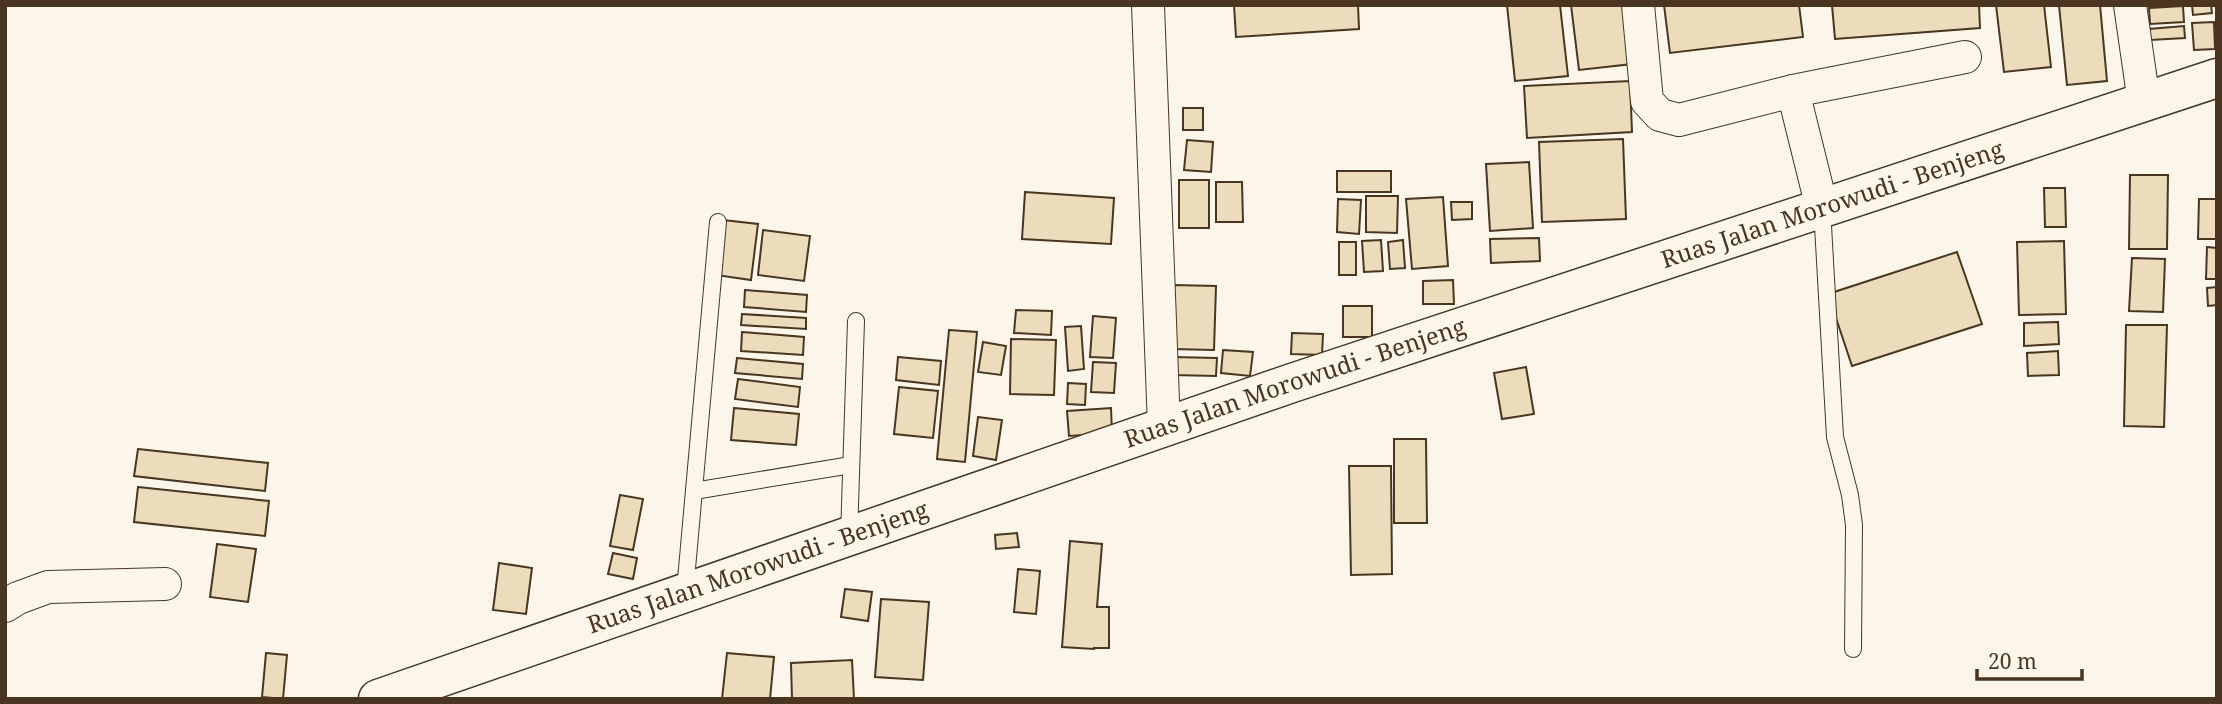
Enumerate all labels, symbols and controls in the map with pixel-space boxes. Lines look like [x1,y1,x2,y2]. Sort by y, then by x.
street label: Ruas Jalan Morowudi - Benjeng [1656,132,2007,275]
street label: Ruas Jalan Morowudi - Benjeng [1119,309,1470,455]
street label: Ruas Jalan Morowudi - Benjeng [583,492,932,640]
scale bar [1977,638,2082,682]
text: 20 m [1988,647,2037,675]

